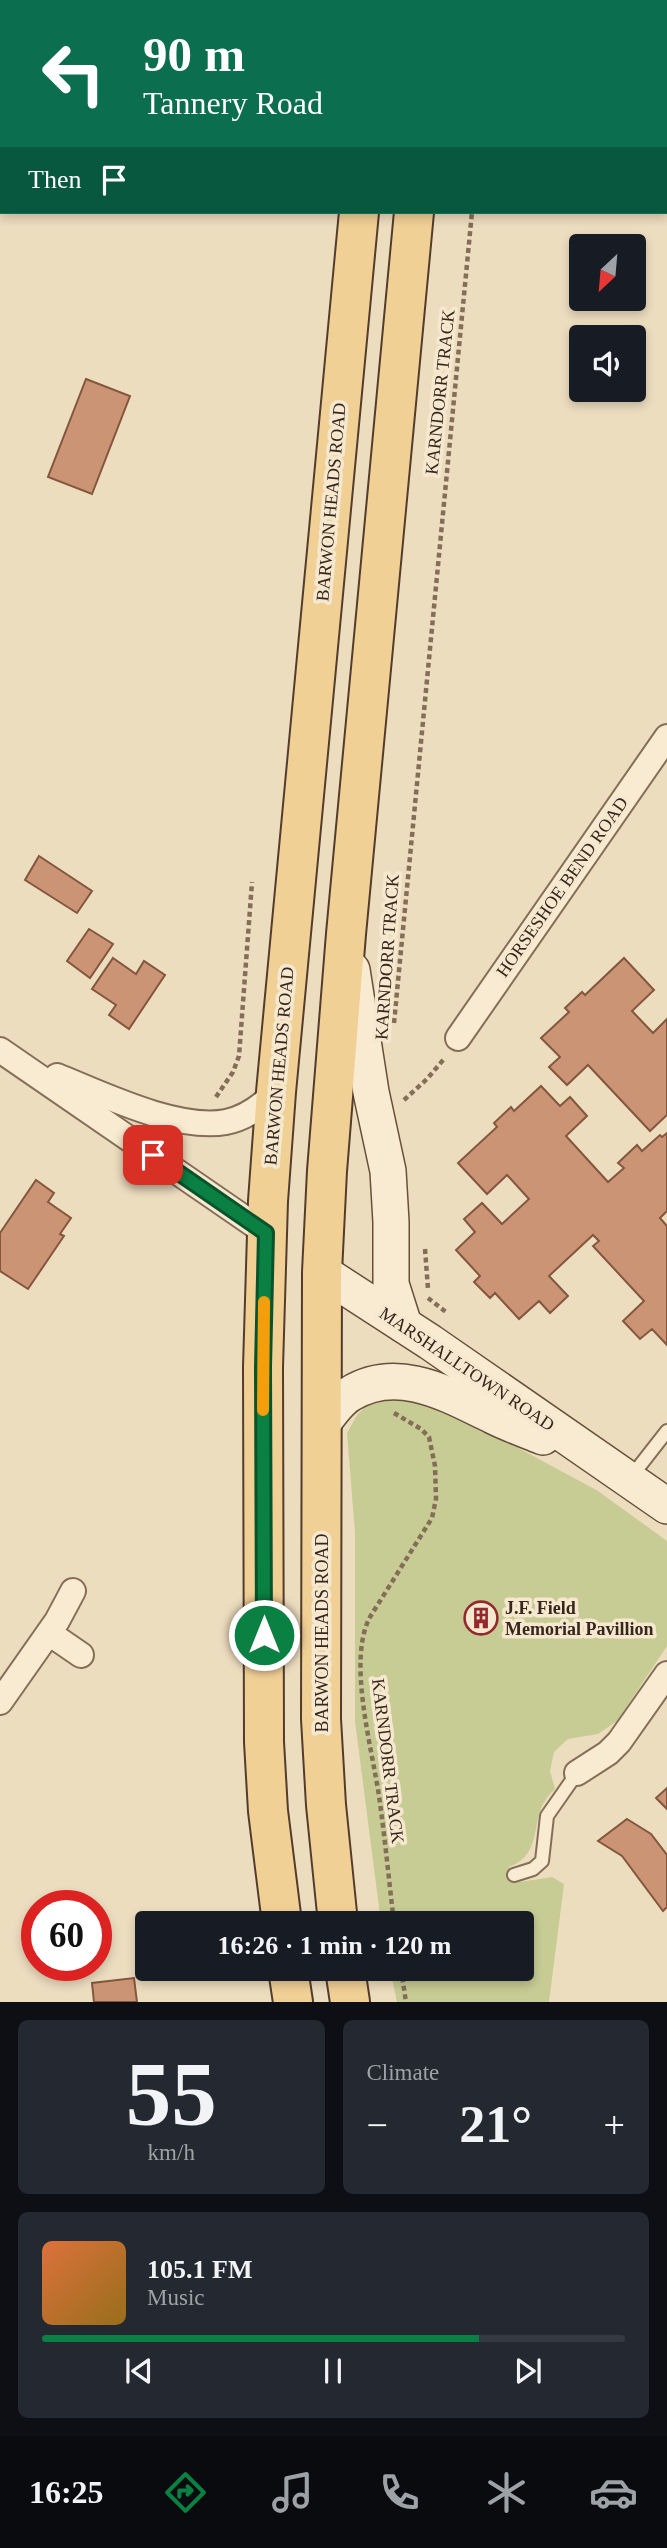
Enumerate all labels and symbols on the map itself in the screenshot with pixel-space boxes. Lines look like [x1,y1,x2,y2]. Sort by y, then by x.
north arrow [569,234,646,312]
street label: KARNDORR TRACK [421,308,459,476]
street label: BARWON HEADS ROAD [312,402,350,602]
street label: HORSESHOE BEND ROAD [492,793,632,981]
street label: KARNDORR TRACK [371,873,403,1041]
street label: BARWON HEADS ROAD [260,966,298,1166]
pin [123,1125,183,1185]
street label: MARSHALLTOWN ROAD [376,1303,558,1435]
street label: BARWON HEADS ROAD [312,1533,332,1733]
position arrow [227,1598,301,1672]
place label: J.F. Field Memorial Pavillion [505,1598,653,1639]
building icon: J.F. Field Memorial Pavillion [462,1599,500,1637]
street label: KARNDORR TRACK [368,1677,408,1845]
speed limit sign: 60 [21,1890,112,1981]

